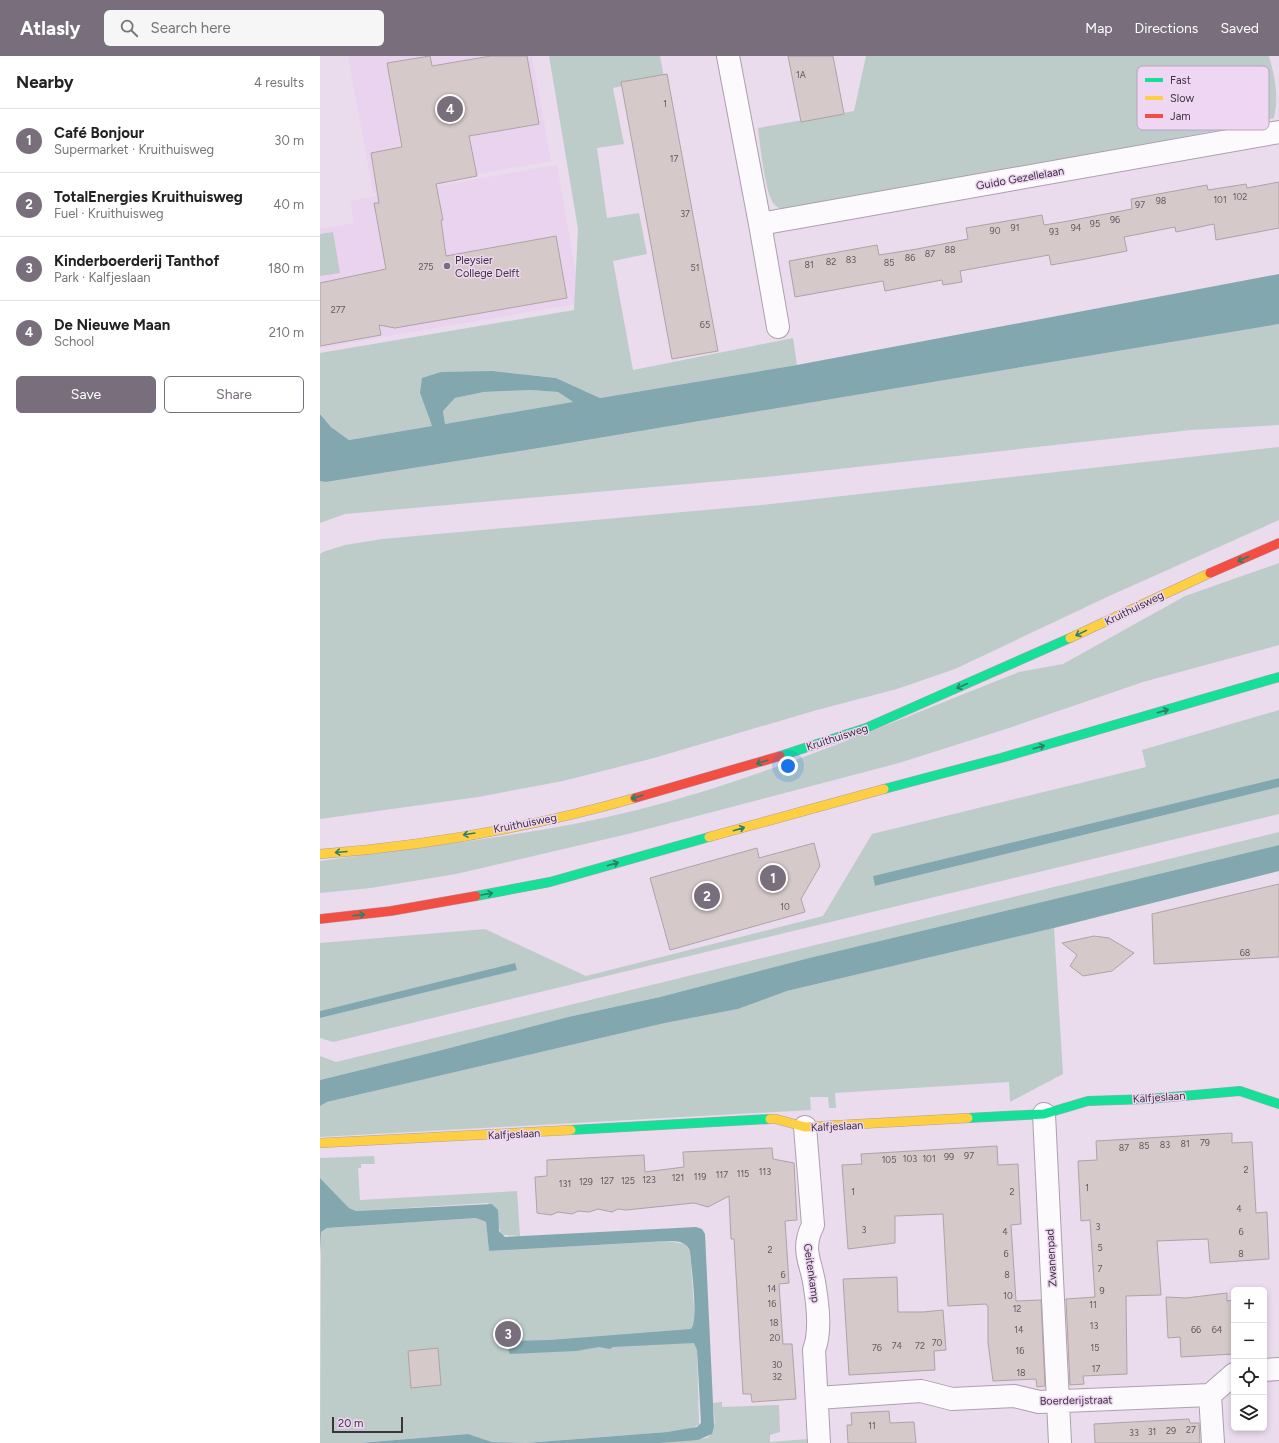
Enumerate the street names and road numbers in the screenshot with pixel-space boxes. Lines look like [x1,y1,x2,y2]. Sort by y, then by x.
street label: Guido Gezellelaan [975,164,1065,193]
street label: Kruithuisweg [1103,589,1166,628]
street label: Kruithuisweg [805,721,870,754]
street label: Kruithuisweg [492,811,558,836]
street label: Kalfjeslaan [1132,1089,1186,1106]
street label: Kalfjeslaan [810,1119,864,1134]
street label: Kalfjeslaan [487,1127,541,1142]
street label: Zwanenpad [1043,1229,1060,1287]
street label: Geitenkamp [801,1243,822,1304]
street label: Boerderijstraat [1039,1393,1113,1408]

